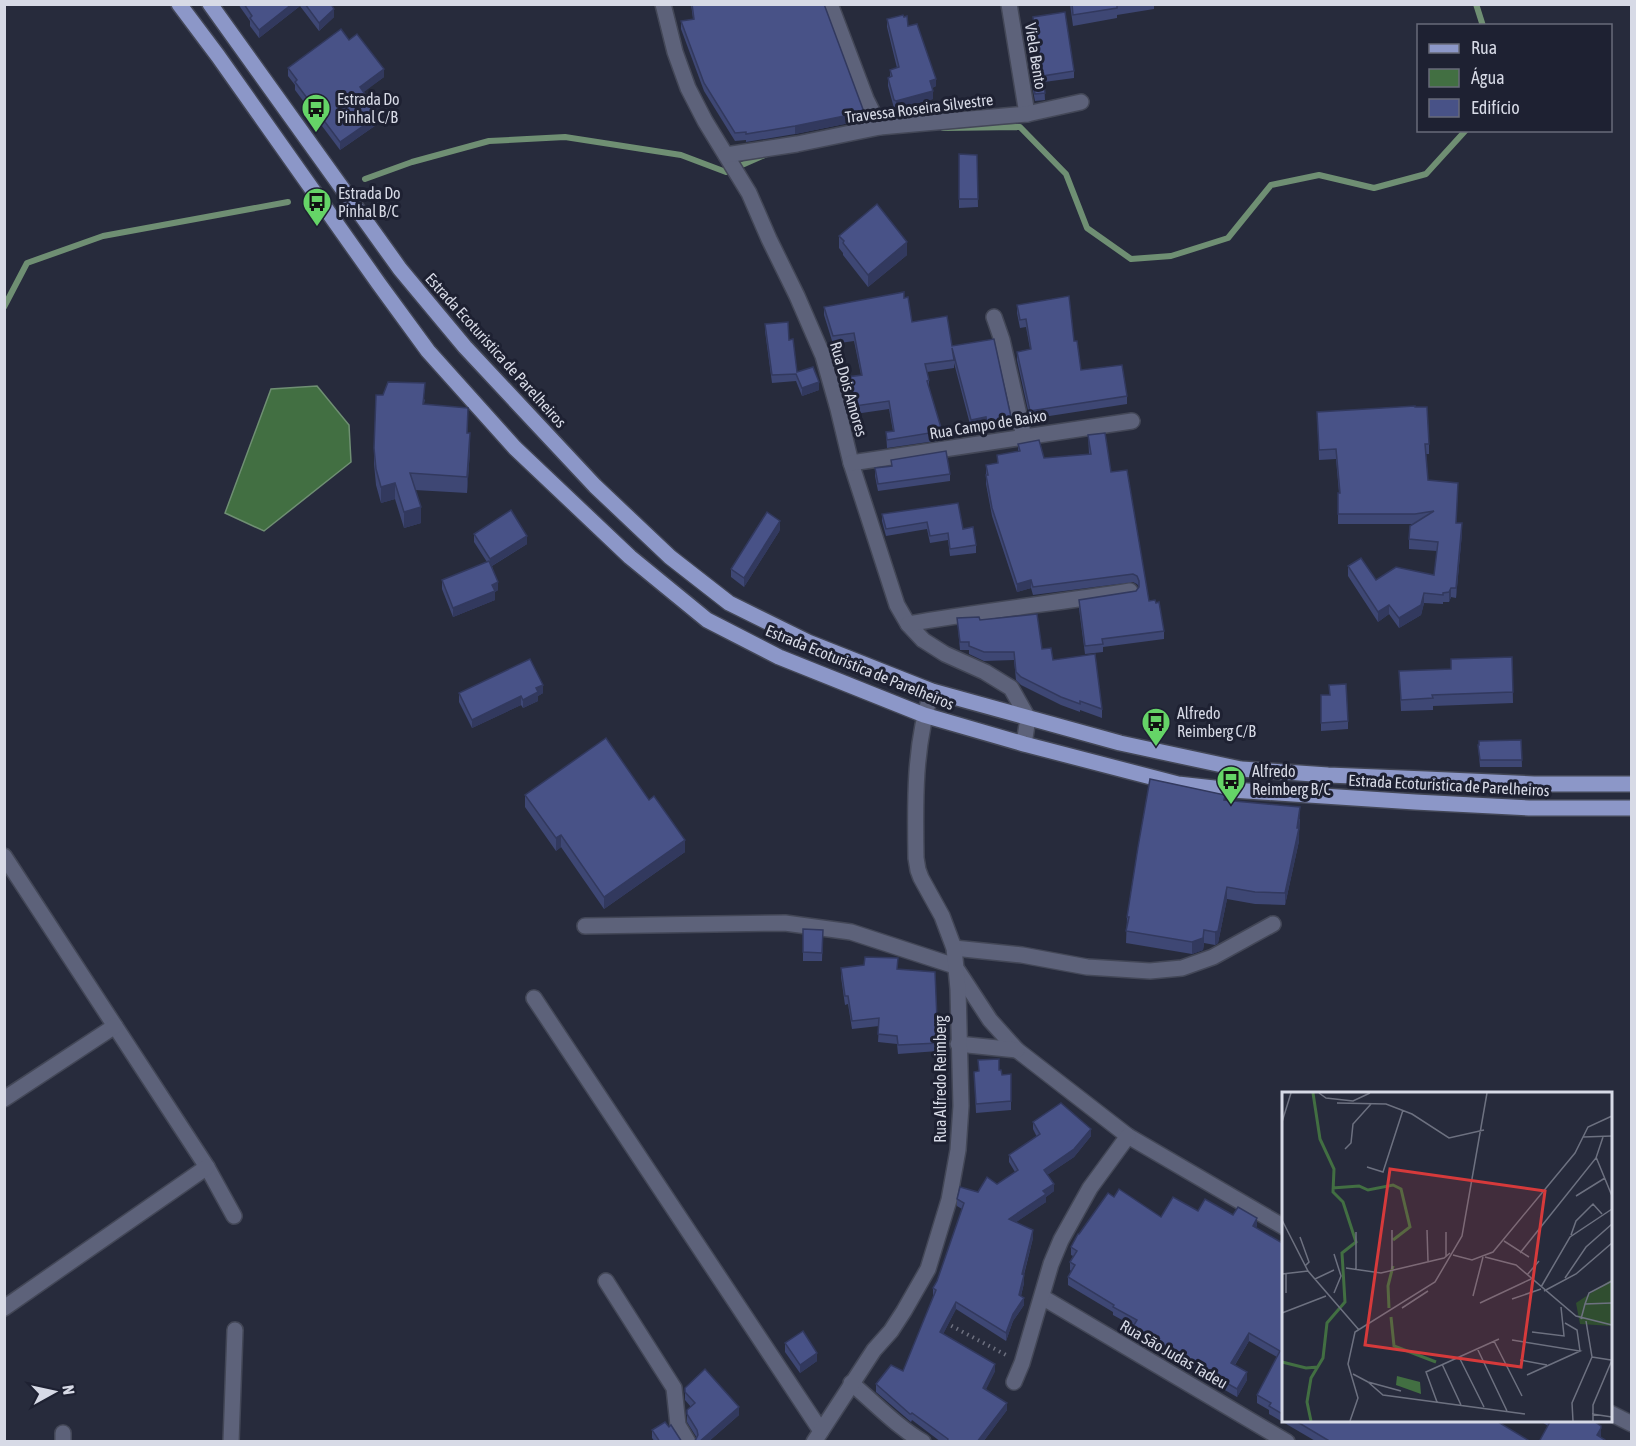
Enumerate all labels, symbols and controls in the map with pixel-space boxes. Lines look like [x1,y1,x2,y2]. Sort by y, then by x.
street label: Viela Bento [1022,21,1050,91]
legend [1417,24,1612,132]
text: Rua [1471,37,1497,58]
text: Água [1471,67,1505,88]
place label: Estrada Do Pinhal C/B [337,90,400,126]
street label: Travessa Roseira Silvestre [844,90,994,126]
bus stop icon: Estrada Do Pinhal C/B [300,92,332,134]
text: Edifício [1471,97,1520,118]
place label: Estrada Do Pinhal B/C [338,184,401,220]
bus stop icon: Estrada Do Pinhal B/C [301,186,333,228]
street label: Estrada Ecoturistica de Parelheiros [422,269,570,431]
street label: Rua Dois Amores [827,339,871,439]
street label: Rua Campo de Baixo [928,406,1048,443]
street label: Estrada Ecoturistica de Parelheiros [763,621,957,713]
place label: Alfredo Reimberg C/B [1177,704,1256,741]
bus stop icon: Alfredo Reimberg C/B [1140,706,1172,748]
place label: Alfredo Reimberg B/C [1252,762,1331,799]
bus stop icon: Alfredo Reimberg B/C [1215,764,1247,806]
street label: Estrada Ecoturistica de Parelheiros [1348,771,1550,799]
street label: Rua Alfredo Reimberg [931,1015,950,1143]
inset map [1282,1092,1612,1422]
street label: Rua São Judas Tadeu [1117,1316,1231,1392]
north arrow [24,1362,84,1422]
text: N [59,1384,78,1396]

